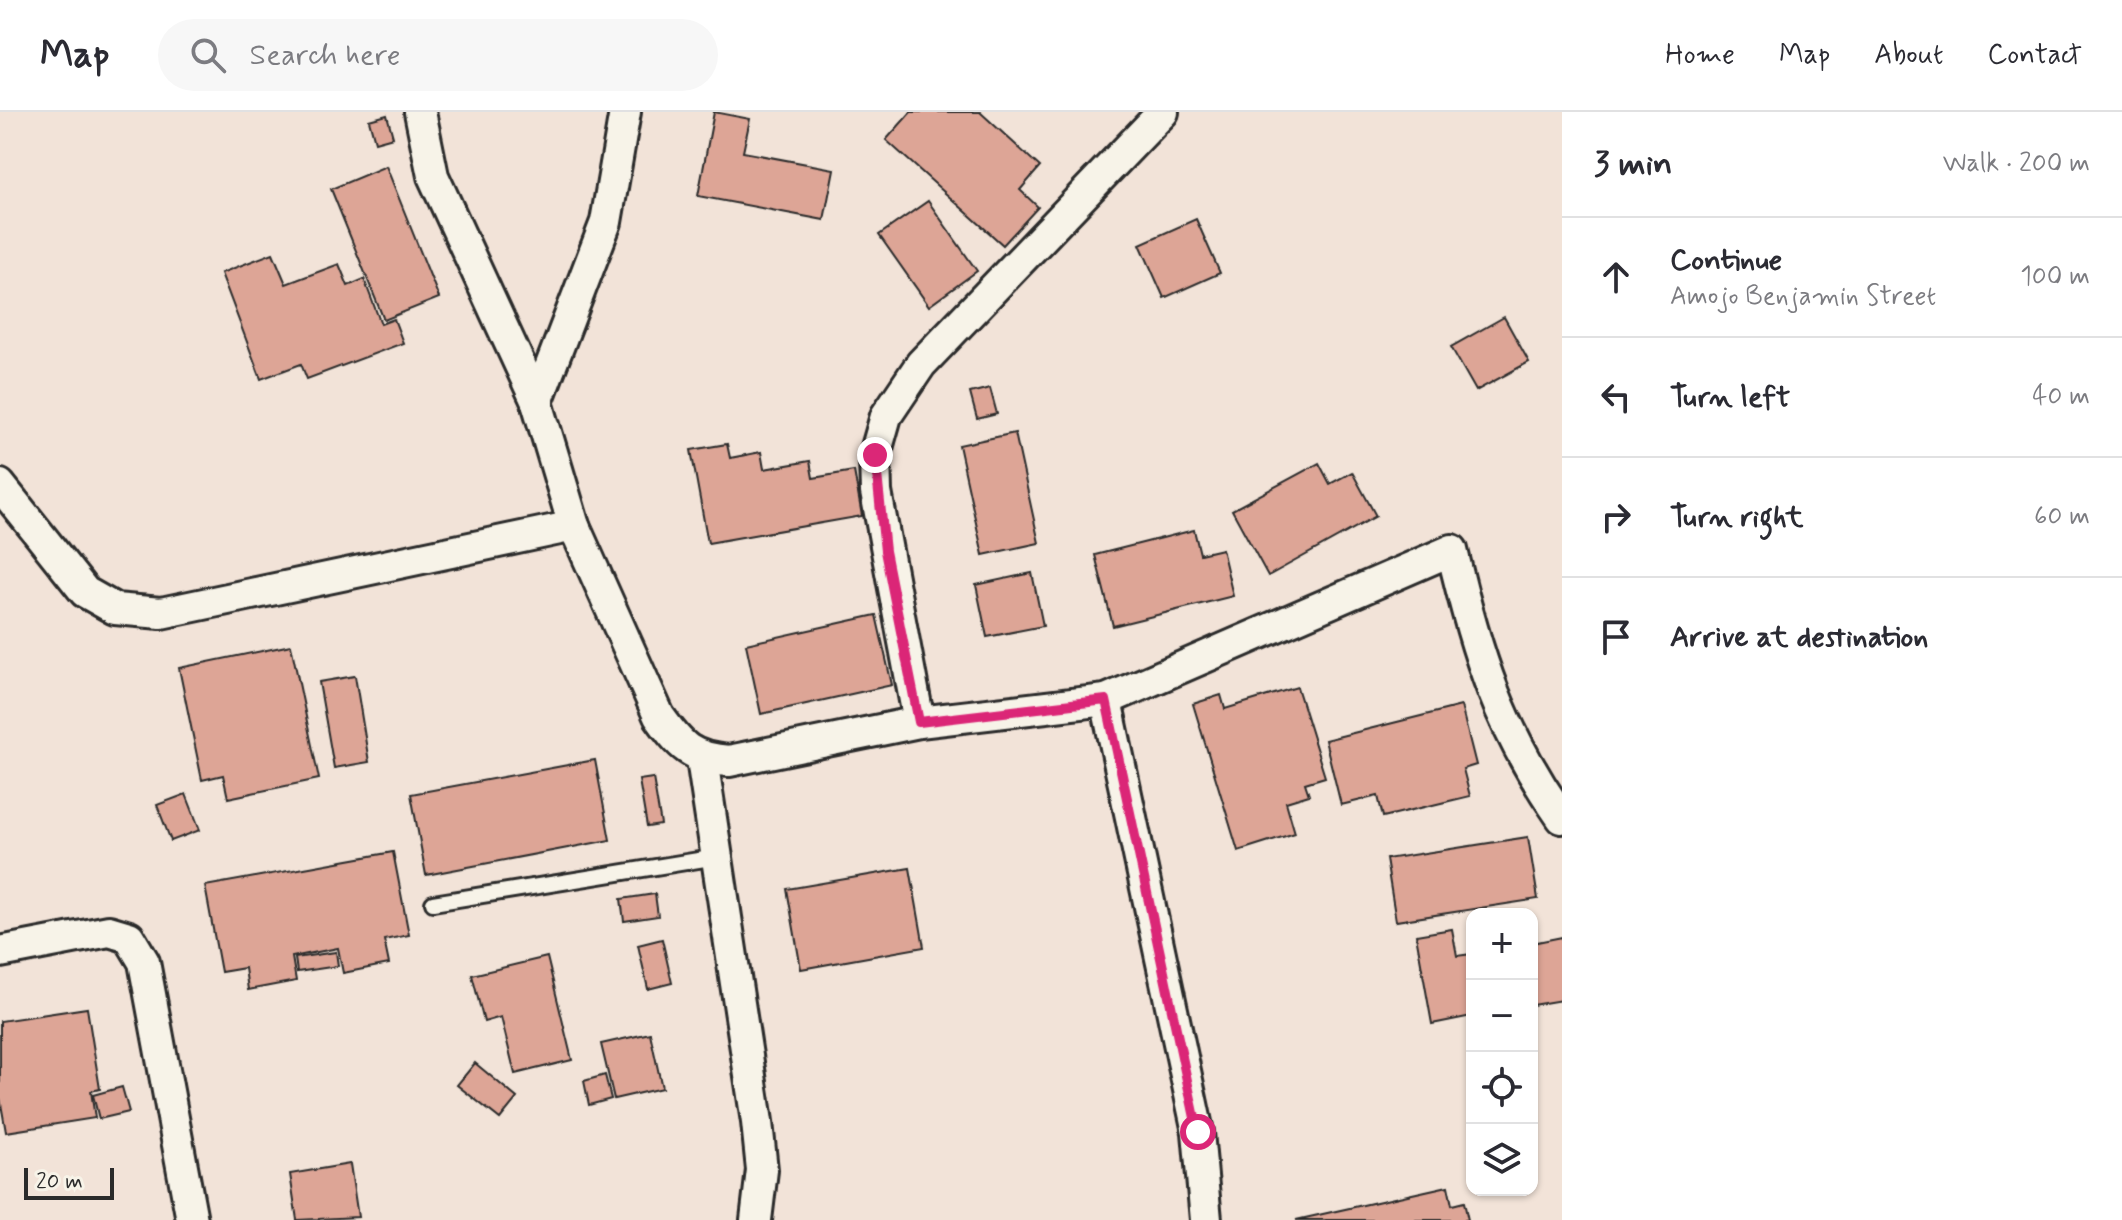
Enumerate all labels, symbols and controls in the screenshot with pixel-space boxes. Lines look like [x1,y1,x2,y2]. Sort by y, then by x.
search box [158,19,718,91]
text: Map [40,31,110,80]
icon: search [186,33,230,77]
text: Search here [250,36,401,75]
text: Home [1665,37,1735,74]
text: Map [1779,37,1830,74]
text: About [1874,37,1943,74]
text: Contact [1987,37,2082,74]
text: 3 min [1594,142,1672,187]
text: Walk · 200 m [1943,147,2090,181]
text: Continue [1670,241,1782,280]
icon: ahead [1594,255,1638,299]
text: 100 m [2020,260,2090,294]
text: Amojo Benjamin Street [1670,280,1936,314]
icon: left [1594,375,1638,419]
text: Turn left [1670,378,1790,417]
text: 40 m [2032,380,2090,414]
route end [857,437,893,473]
icon: right [1594,495,1638,539]
text: Turn right [1670,498,1803,537]
text: 60 m [2034,500,2090,534]
icon: arrive [1594,615,1638,659]
text: Arrive at destination [1670,618,1928,657]
map controls [1466,908,1538,1196]
button: + [1466,908,1538,980]
button: − [1466,980,1538,1052]
button: locate [1466,1052,1538,1124]
route start [1180,1114,1216,1150]
button: layers [1466,1124,1538,1196]
scale bar [24,1164,114,1200]
text: 20 m [36,1168,83,1196]

